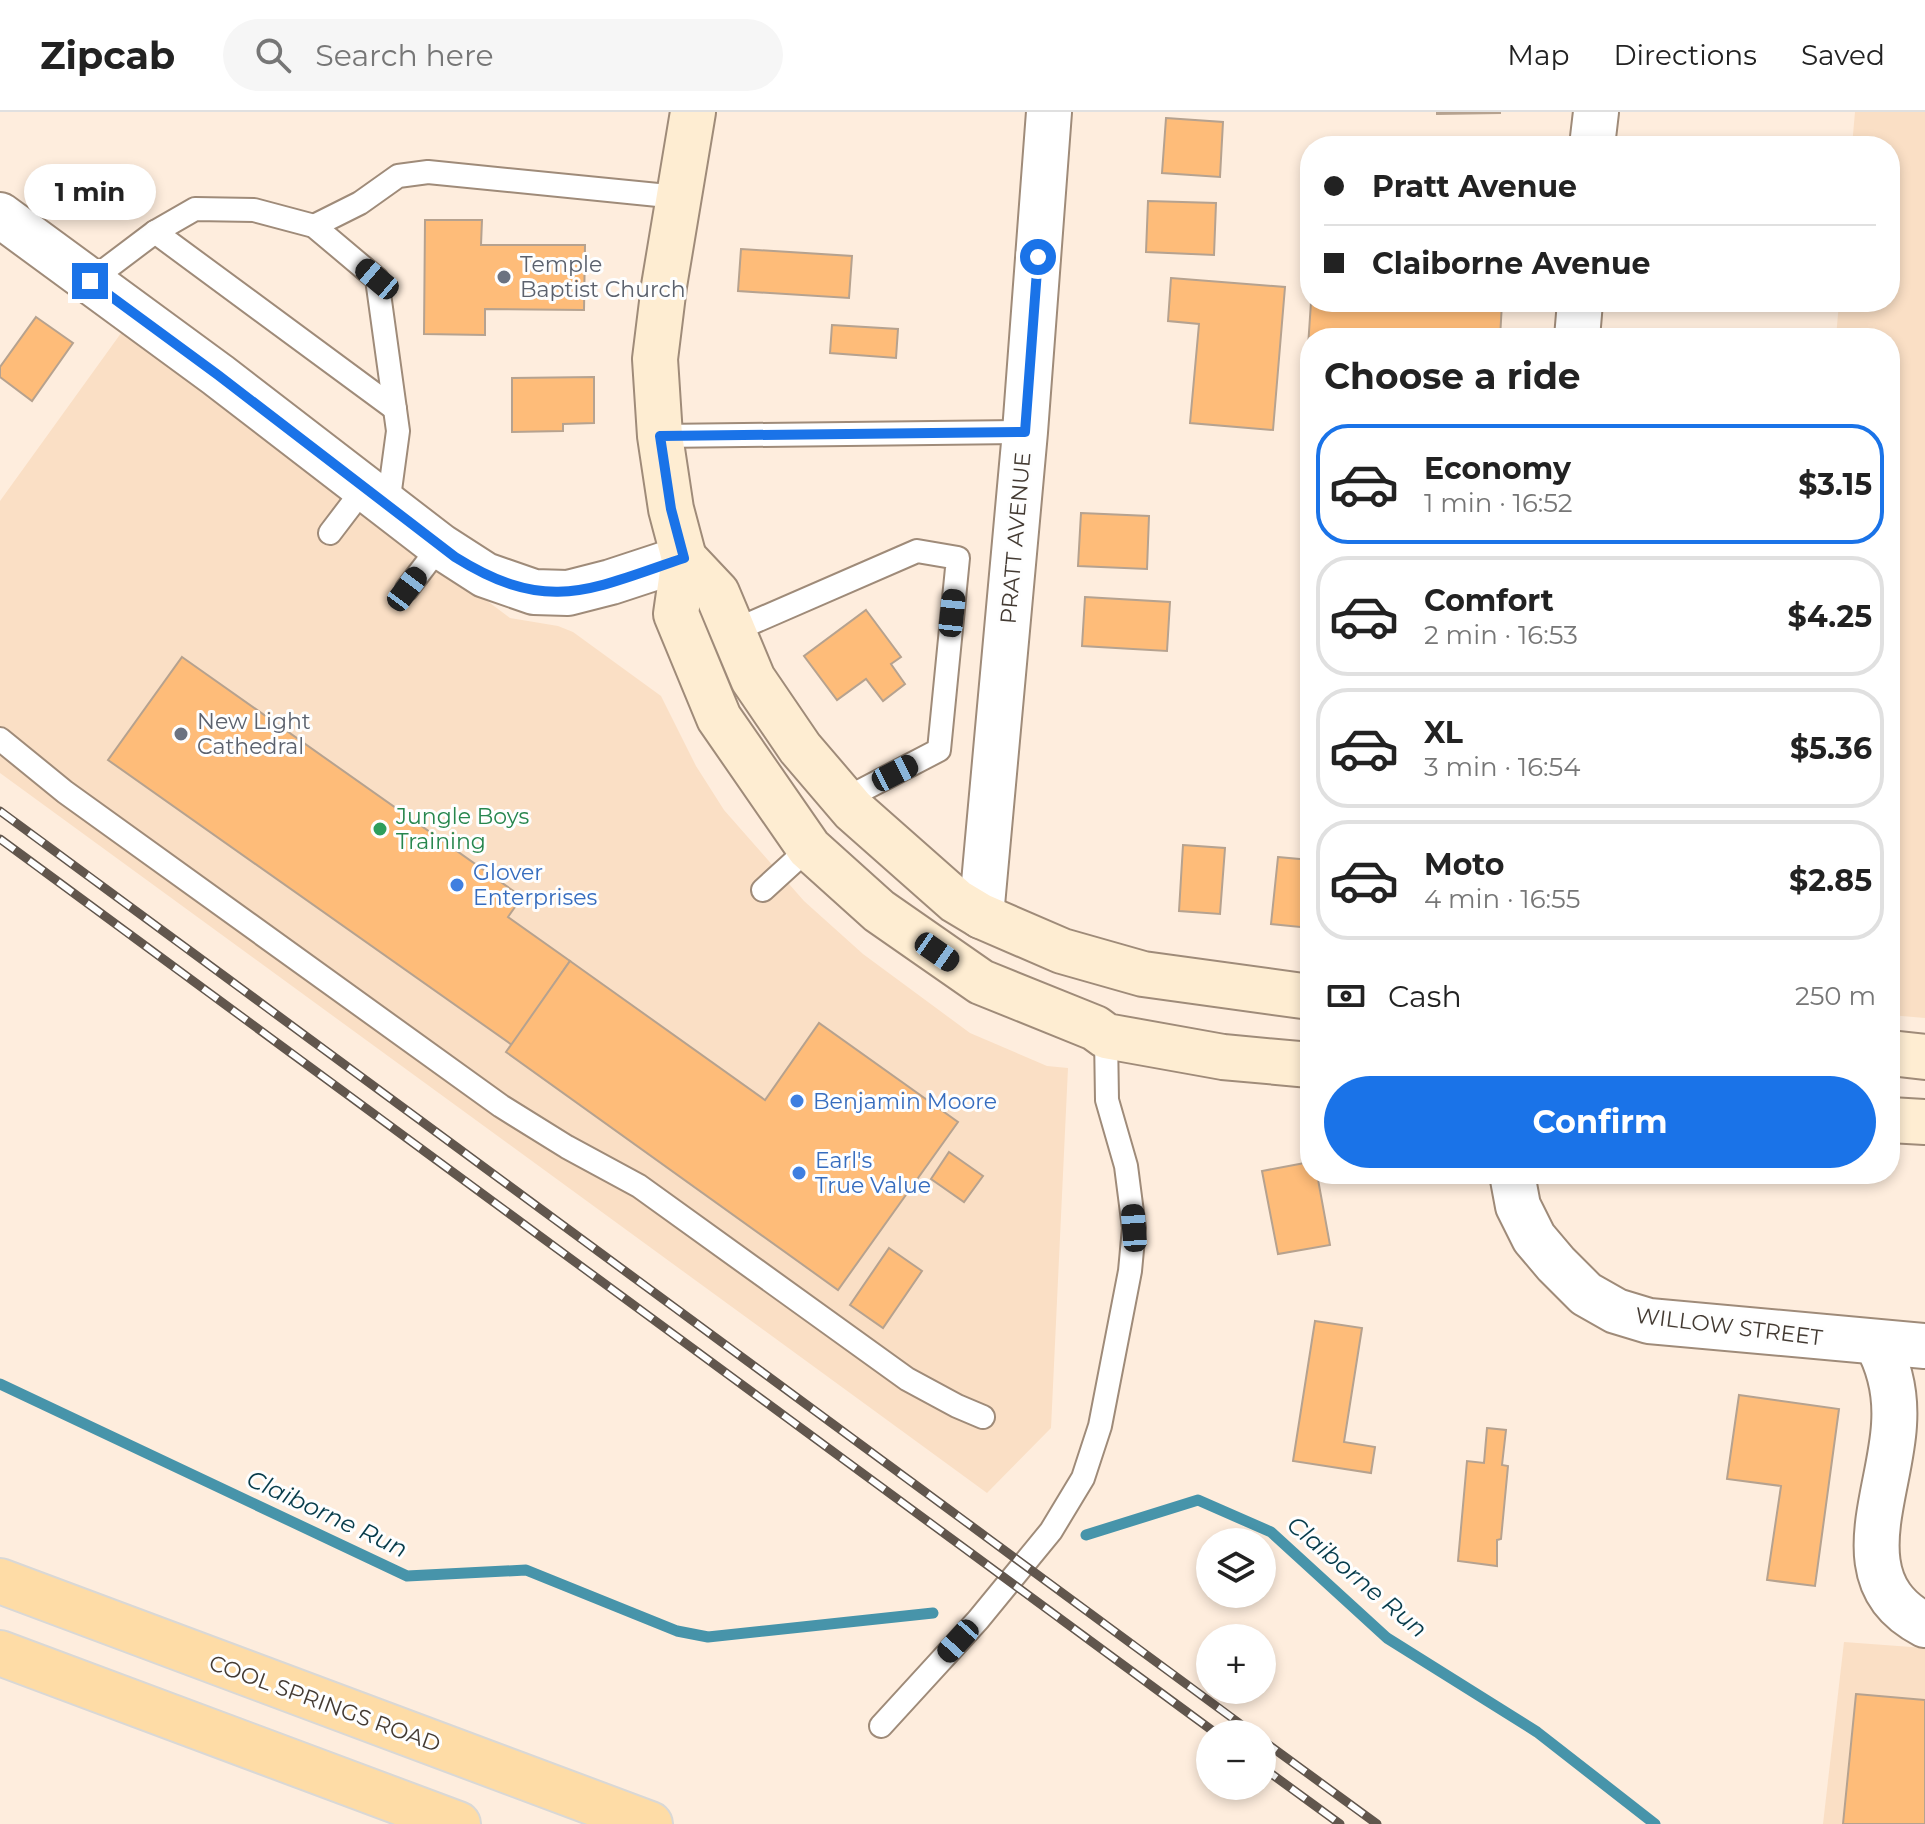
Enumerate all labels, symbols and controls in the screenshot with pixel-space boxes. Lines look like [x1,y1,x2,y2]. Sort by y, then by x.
search box [223,19,783,91]
text: Zipcab [40,32,175,79]
icon: search [251,33,295,77]
text: Search here [315,37,494,74]
text: Map [1507,38,1569,72]
text: Directions [1613,38,1757,72]
text: Saved [1801,38,1885,72]
callout: 1 min [24,165,156,221]
text: Pratt Avenue [1372,168,1577,205]
text: 1 min [55,176,125,208]
route start [1020,239,1056,275]
text: Claiborne Avenue [1372,245,1651,282]
place label: Temple Baptist Church [520,251,686,303]
car [351,254,403,304]
route end [72,263,108,299]
marker: Temple Baptist Church [495,268,513,286]
text: Choose a ride [1324,354,1581,398]
icon: car [1328,448,1400,520]
text: Economy [1424,450,1571,487]
street label: PRATT AVENUE [995,451,1036,625]
text: $3.15 [1798,466,1872,503]
text: 1 min · 16:52 [1424,487,1573,519]
car [383,563,431,615]
icon: car [1328,580,1400,652]
text: Comfort [1424,582,1554,619]
car [938,588,966,638]
text: $4.25 [1788,598,1872,635]
text: 2 min · 16:53 [1424,619,1578,651]
place label: New Light Cathedral [197,708,311,760]
icon: car [1328,712,1400,784]
text: XL [1424,714,1463,751]
marker: New Light Cathedral [172,725,190,743]
text: $5.36 [1790,730,1872,767]
car [868,751,922,795]
text: 3 min · 16:54 [1424,751,1580,783]
place label: Jungle Boys Training [395,803,530,855]
marker: Jungle Boys Training [371,820,389,838]
icon: car [1328,844,1400,916]
text: Moto [1424,846,1505,883]
place label: Glover Enterprises [473,859,598,911]
text: $2.85 [1789,862,1872,899]
marker: Glover Enterprises [448,876,466,894]
text: 4 min · 16:55 [1424,883,1580,915]
car [910,928,964,976]
icon: cash [1324,974,1368,1018]
text: Cash [1388,978,1462,1015]
text: 250 m [1795,980,1876,1012]
button: Confirm [1324,1076,1876,1168]
place label: Benjamin Moore [813,1088,997,1115]
marker: Benjamin Moore [788,1092,806,1110]
place label: Earl's True Value [815,1147,931,1199]
marker: Earl's True Value [790,1164,808,1182]
car [1120,1203,1148,1253]
street label: WILLOW STREET [1634,1302,1824,1351]
water label: Claiborne Run [242,1464,412,1563]
water label: Claiborne Run [1281,1510,1433,1644]
map controls [1196,1528,1276,1800]
button: layers [1196,1528,1276,1608]
car [933,1615,983,1667]
button: + [1196,1624,1276,1704]
street label: COOL SPRINGS ROAD [205,1649,444,1758]
button: − [1196,1720,1276,1800]

